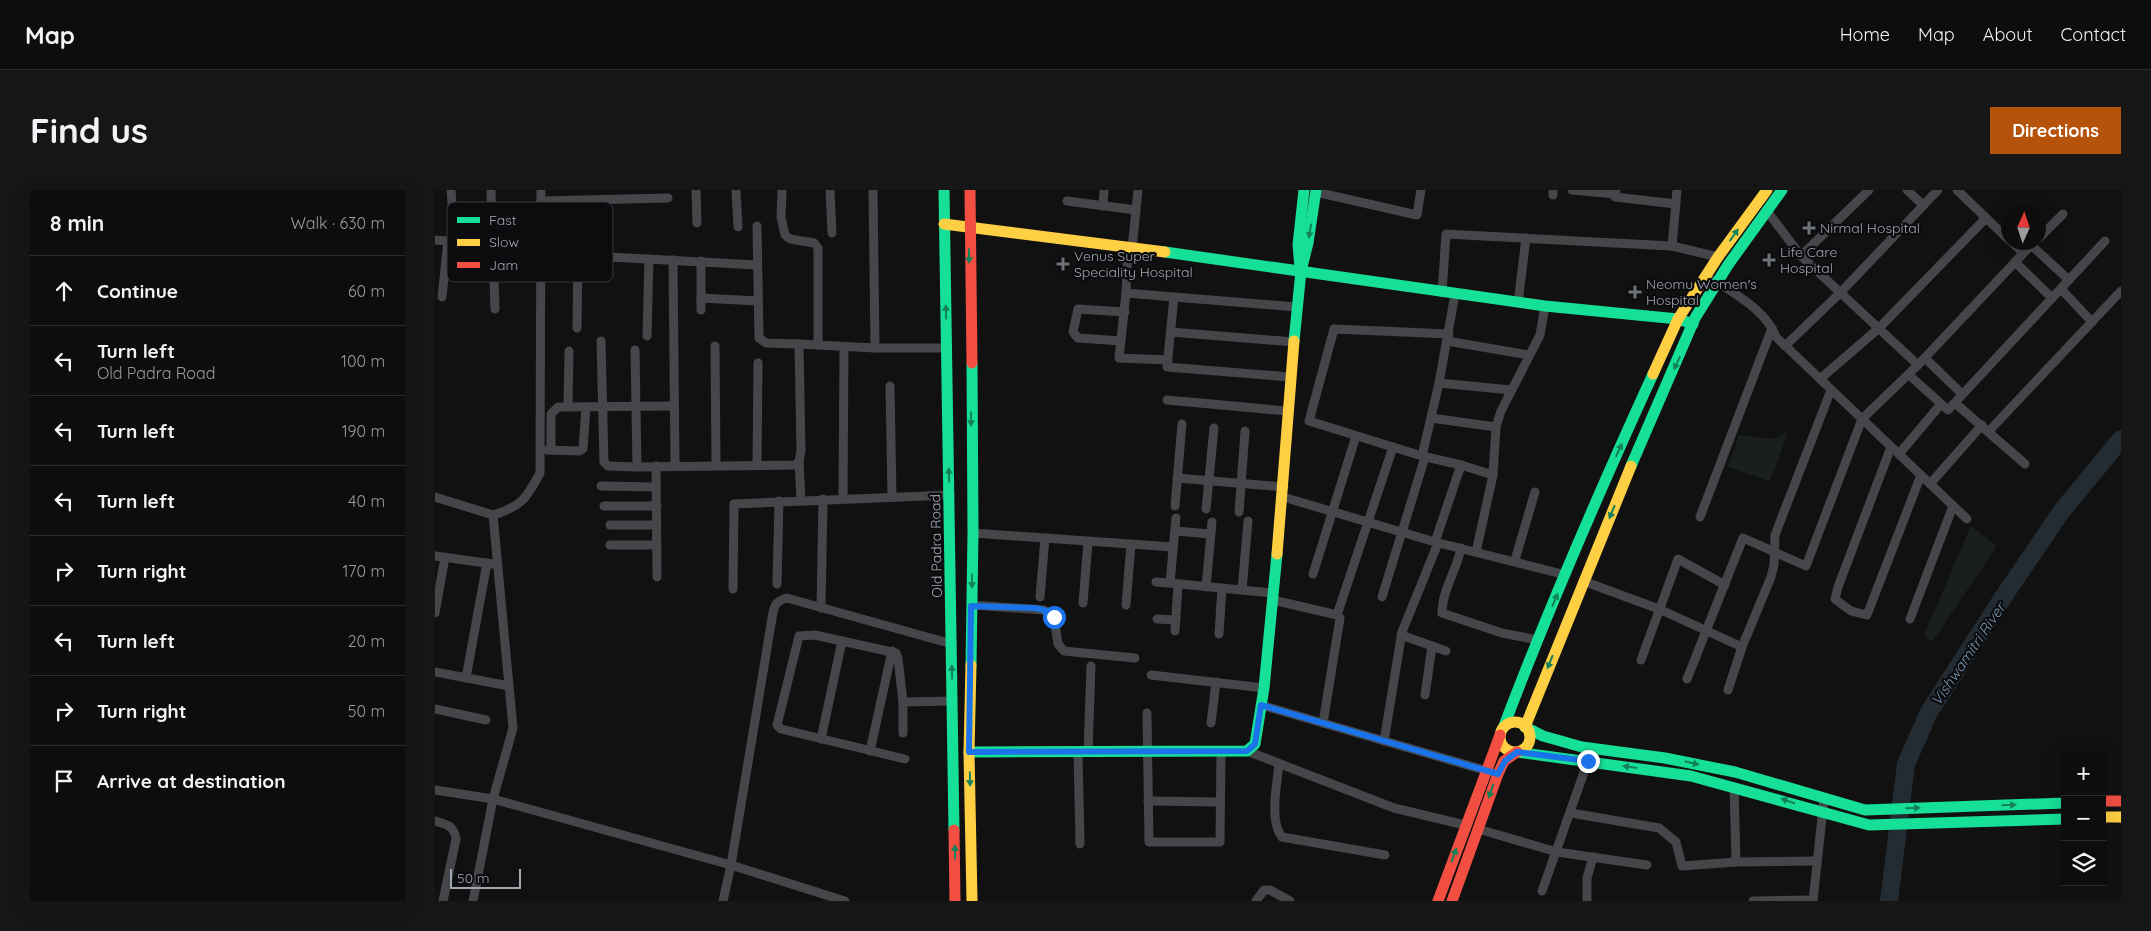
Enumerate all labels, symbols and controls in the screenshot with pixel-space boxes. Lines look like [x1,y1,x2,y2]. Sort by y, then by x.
text: Map [25,20,75,50]
text: Home [1840,23,1890,46]
text: Map [1918,23,1955,46]
text: About [1983,23,2033,46]
text: Contact [2061,23,2126,46]
button: Directions [1990,107,2121,154]
text: Find us [30,108,148,152]
legend [447,202,613,282]
north arrow [2001,205,2046,250]
text: 8 min [50,210,104,236]
text: Fast [489,211,517,229]
text: Walk · 630 m [290,213,385,233]
place label: Nirmal Hospital [1820,219,1920,237]
marker: Nirmal Hospital [1802,221,1816,235]
one-way arrow [1305,223,1313,239]
one-way arrow [1729,228,1739,242]
text: Slow [489,233,519,251]
place label: Life Care Hospital [1780,243,1837,277]
place label: Venus Super Speciality Hospital [1074,247,1193,281]
one-way arrow [965,248,973,264]
marker: Life Care Hospital [1762,253,1776,267]
text: Jam [489,256,518,274]
marker: Venus Super Speciality Hospital [1056,257,1070,271]
place label: Neomu Women's Hospital [1646,275,1757,309]
icon: ahead [50,277,78,305]
text: Continue [97,279,178,303]
text: 60 m [348,281,385,301]
marker: Neomu Women's Hospital [1628,285,1642,299]
one-way arrow [941,304,949,320]
text: Turn left [97,339,175,363]
icon: left [50,347,78,375]
text: 100 m [341,351,385,371]
one-way arrow [1673,356,1681,370]
text: Old Padra Road [97,363,215,383]
one-way arrow [967,411,975,427]
icon: left [50,417,78,445]
text: Turn left [97,419,175,443]
text: 190 m [342,421,385,441]
one-way arrow [1615,443,1623,457]
one-way arrow [945,467,953,483]
icon: left [50,487,78,515]
text: Turn left [97,489,175,513]
text: 40 m [348,491,385,511]
street label: Old Padra Road [926,494,946,598]
one-way arrow [1607,505,1615,519]
icon: right [50,557,78,585]
text: Turn right [97,559,186,583]
text: 170 m [342,561,385,581]
one-way arrow [968,573,976,589]
one-way arrow [1552,593,1560,607]
water label: Vishwamitri River [1927,597,2011,709]
route start [1043,606,1066,629]
icon: left [50,627,78,655]
text: Turn left [97,629,175,653]
text: 20 m [348,631,385,651]
one-way arrow [1546,655,1554,669]
one-way arrow [948,664,956,680]
icon: right [50,697,78,725]
text: Turn right [97,699,186,723]
text: 50 m [348,701,385,721]
route end [1577,750,1600,773]
map controls [2061,751,2106,886]
button: + [2061,751,2106,796]
one-way arrow [1684,759,1699,767]
one-way arrow [1621,763,1637,771]
icon: arrive [50,767,78,795]
text: Arrive at destination [97,769,286,793]
one-way arrow [966,771,974,787]
one-way arrow [1487,784,1494,799]
button: − [2061,796,2106,841]
one-way arrow [1781,797,1796,805]
one-way arrow [2002,801,2018,809]
one-way arrow [1905,804,1921,812]
button: layers [2061,841,2106,886]
one-way arrow [951,844,959,860]
one-way arrow [1451,847,1459,862]
scale bar [450,866,521,889]
text: 50 m [457,869,490,887]

